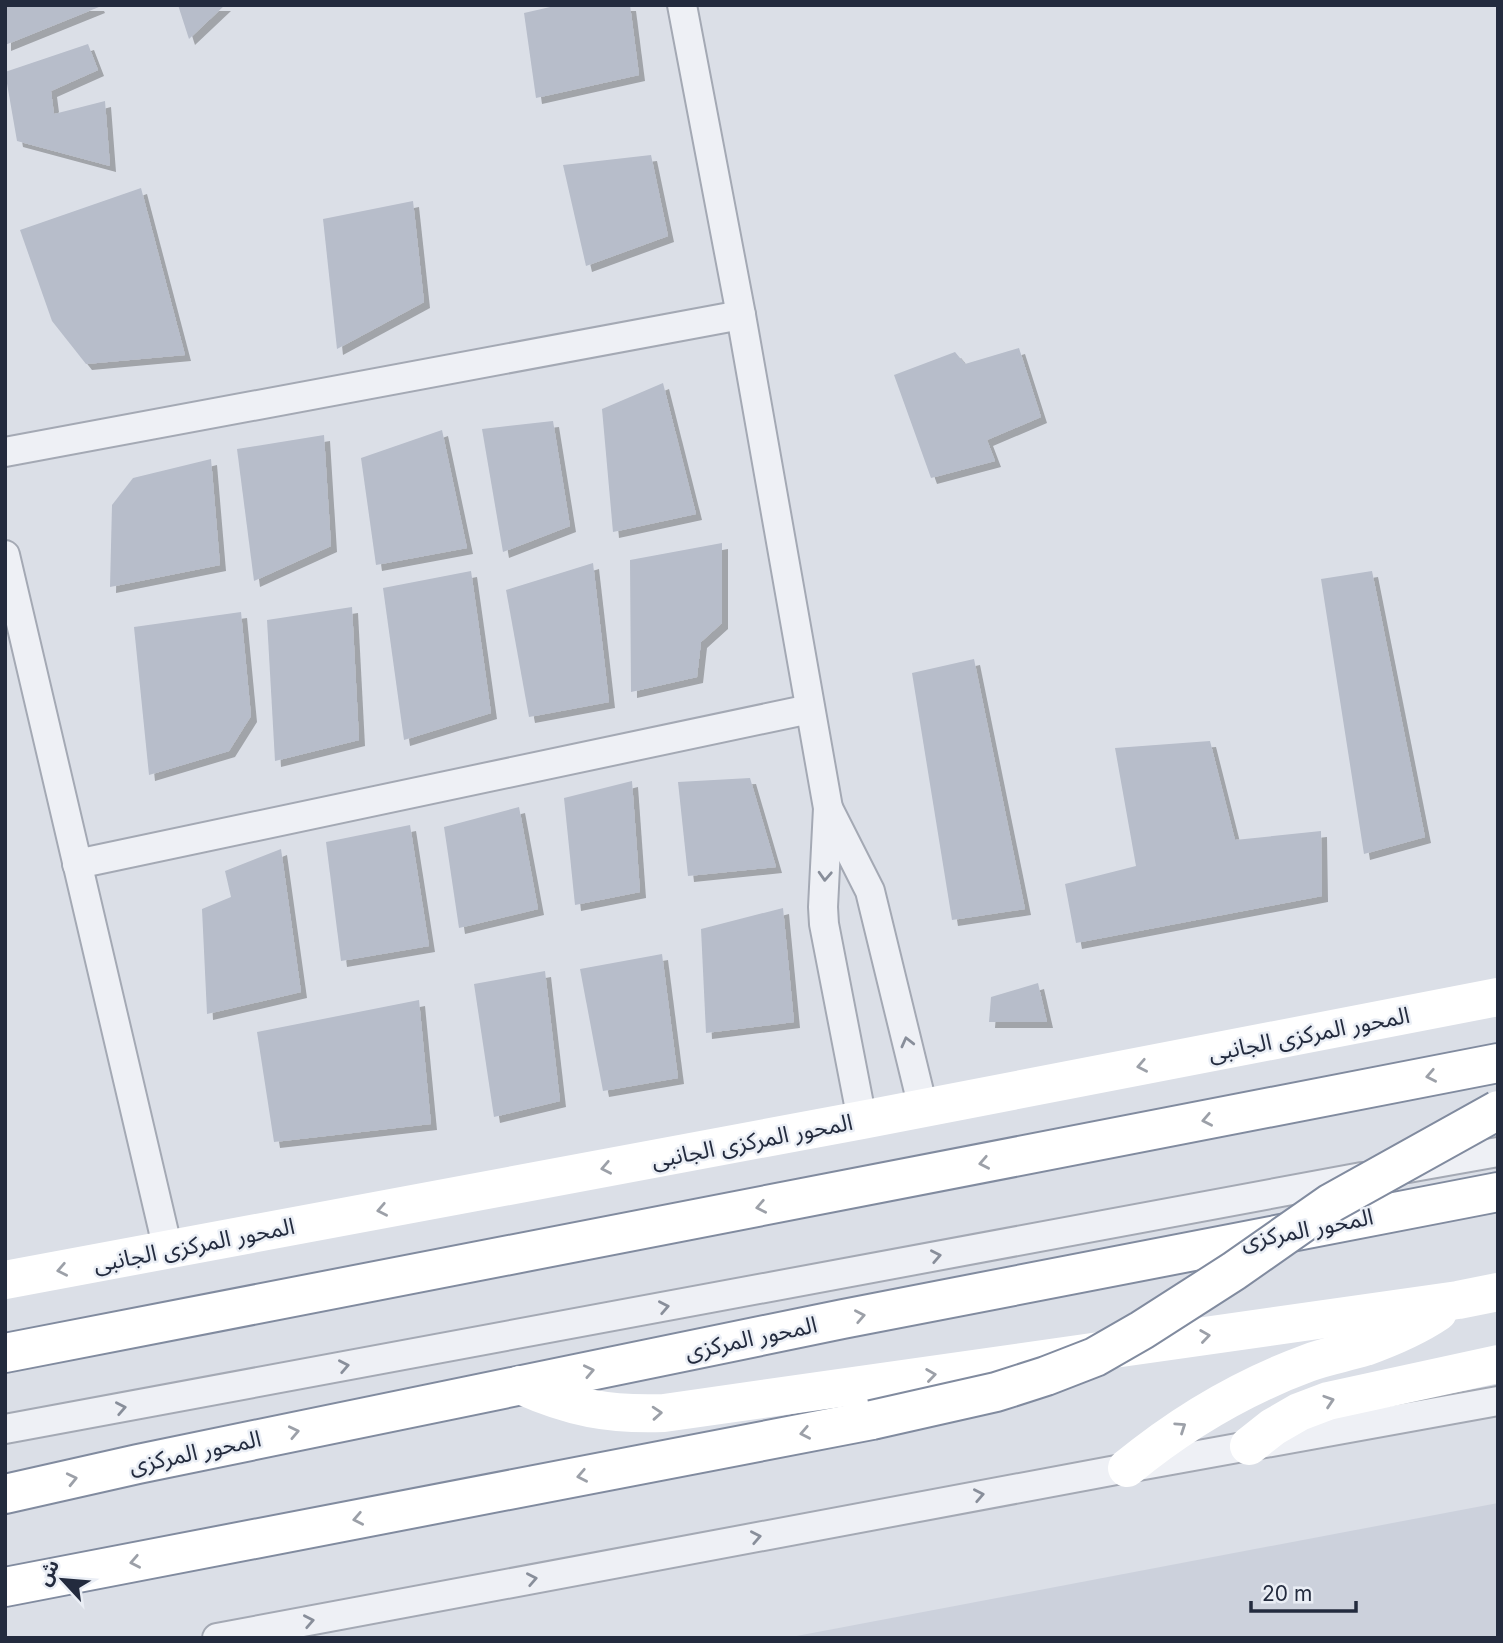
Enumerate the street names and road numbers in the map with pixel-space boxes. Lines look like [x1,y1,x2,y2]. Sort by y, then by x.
street label: المحور المركزى الجانبى [1206,1001,1412,1067]
street label: المحور المركزى الجانبى [649,1108,855,1174]
street label: المحور المركزى [1238,1202,1376,1256]
street label: المحور المركزى الجانبى [91,1212,297,1278]
street label: المحور المركزى [682,1310,820,1366]
street label: المحور المركزى [126,1424,264,1480]

